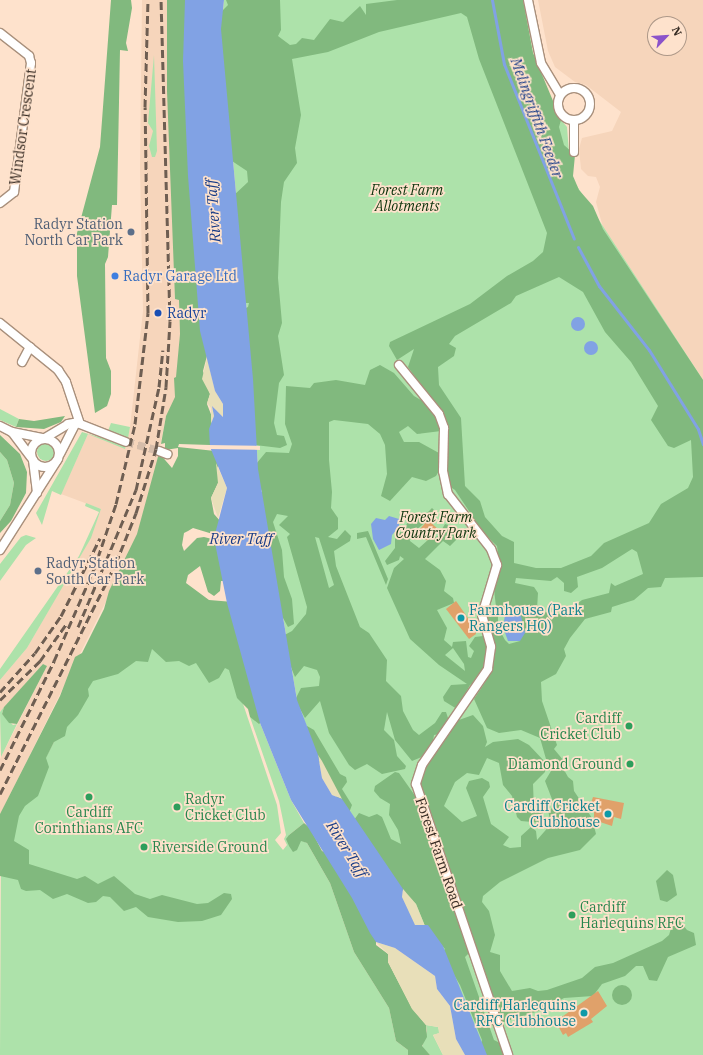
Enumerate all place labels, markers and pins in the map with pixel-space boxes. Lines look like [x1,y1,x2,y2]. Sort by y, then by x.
place label: Radyr Station North Car Park [24,216,123,248]
marker: Radyr Station North Car Park [126,227,136,237]
place label: Radyr Garage Ltd [123,268,237,284]
marker: Radyr Garage Ltd [110,271,120,281]
place label: Radyr [167,305,206,321]
marker: Radyr [152,307,164,319]
place label: Radyr Station South Car Park [46,555,144,588]
marker: Radyr Station South Car Park [33,566,43,576]
place label: Farmhouse (Park Rangers HQ) [469,602,582,634]
marker: Farmhouse (Park Rangers HQ) [456,613,466,623]
place label: Cardiff Cricket Club [540,710,621,742]
marker: Cardiff Cricket Club [624,721,634,731]
place label: Diamond Ground [508,756,622,772]
marker: Diamond Ground [625,759,635,769]
place label: Radyr Cricket Club [185,791,266,824]
marker: Cardiff Corinthians AFC [84,792,94,802]
place label: Cardiff Cricket Clubhouse [504,798,600,830]
marker: Radyr Cricket Club [172,802,182,812]
place label: Cardiff Corinthians AFC [35,804,143,836]
marker: Cardiff Cricket Clubhouse [603,809,613,819]
place label: Riverside Ground [152,839,268,855]
marker: Riverside Ground [139,842,149,852]
place label: Cardiff Harlequins RFC [580,899,684,932]
marker: Cardiff Harlequins RFC [567,910,577,920]
place label: Cardiff Harlequins RFC Clubhouse [454,997,576,1030]
marker: Cardiff Harlequins RFC Clubhouse [579,1008,589,1018]

